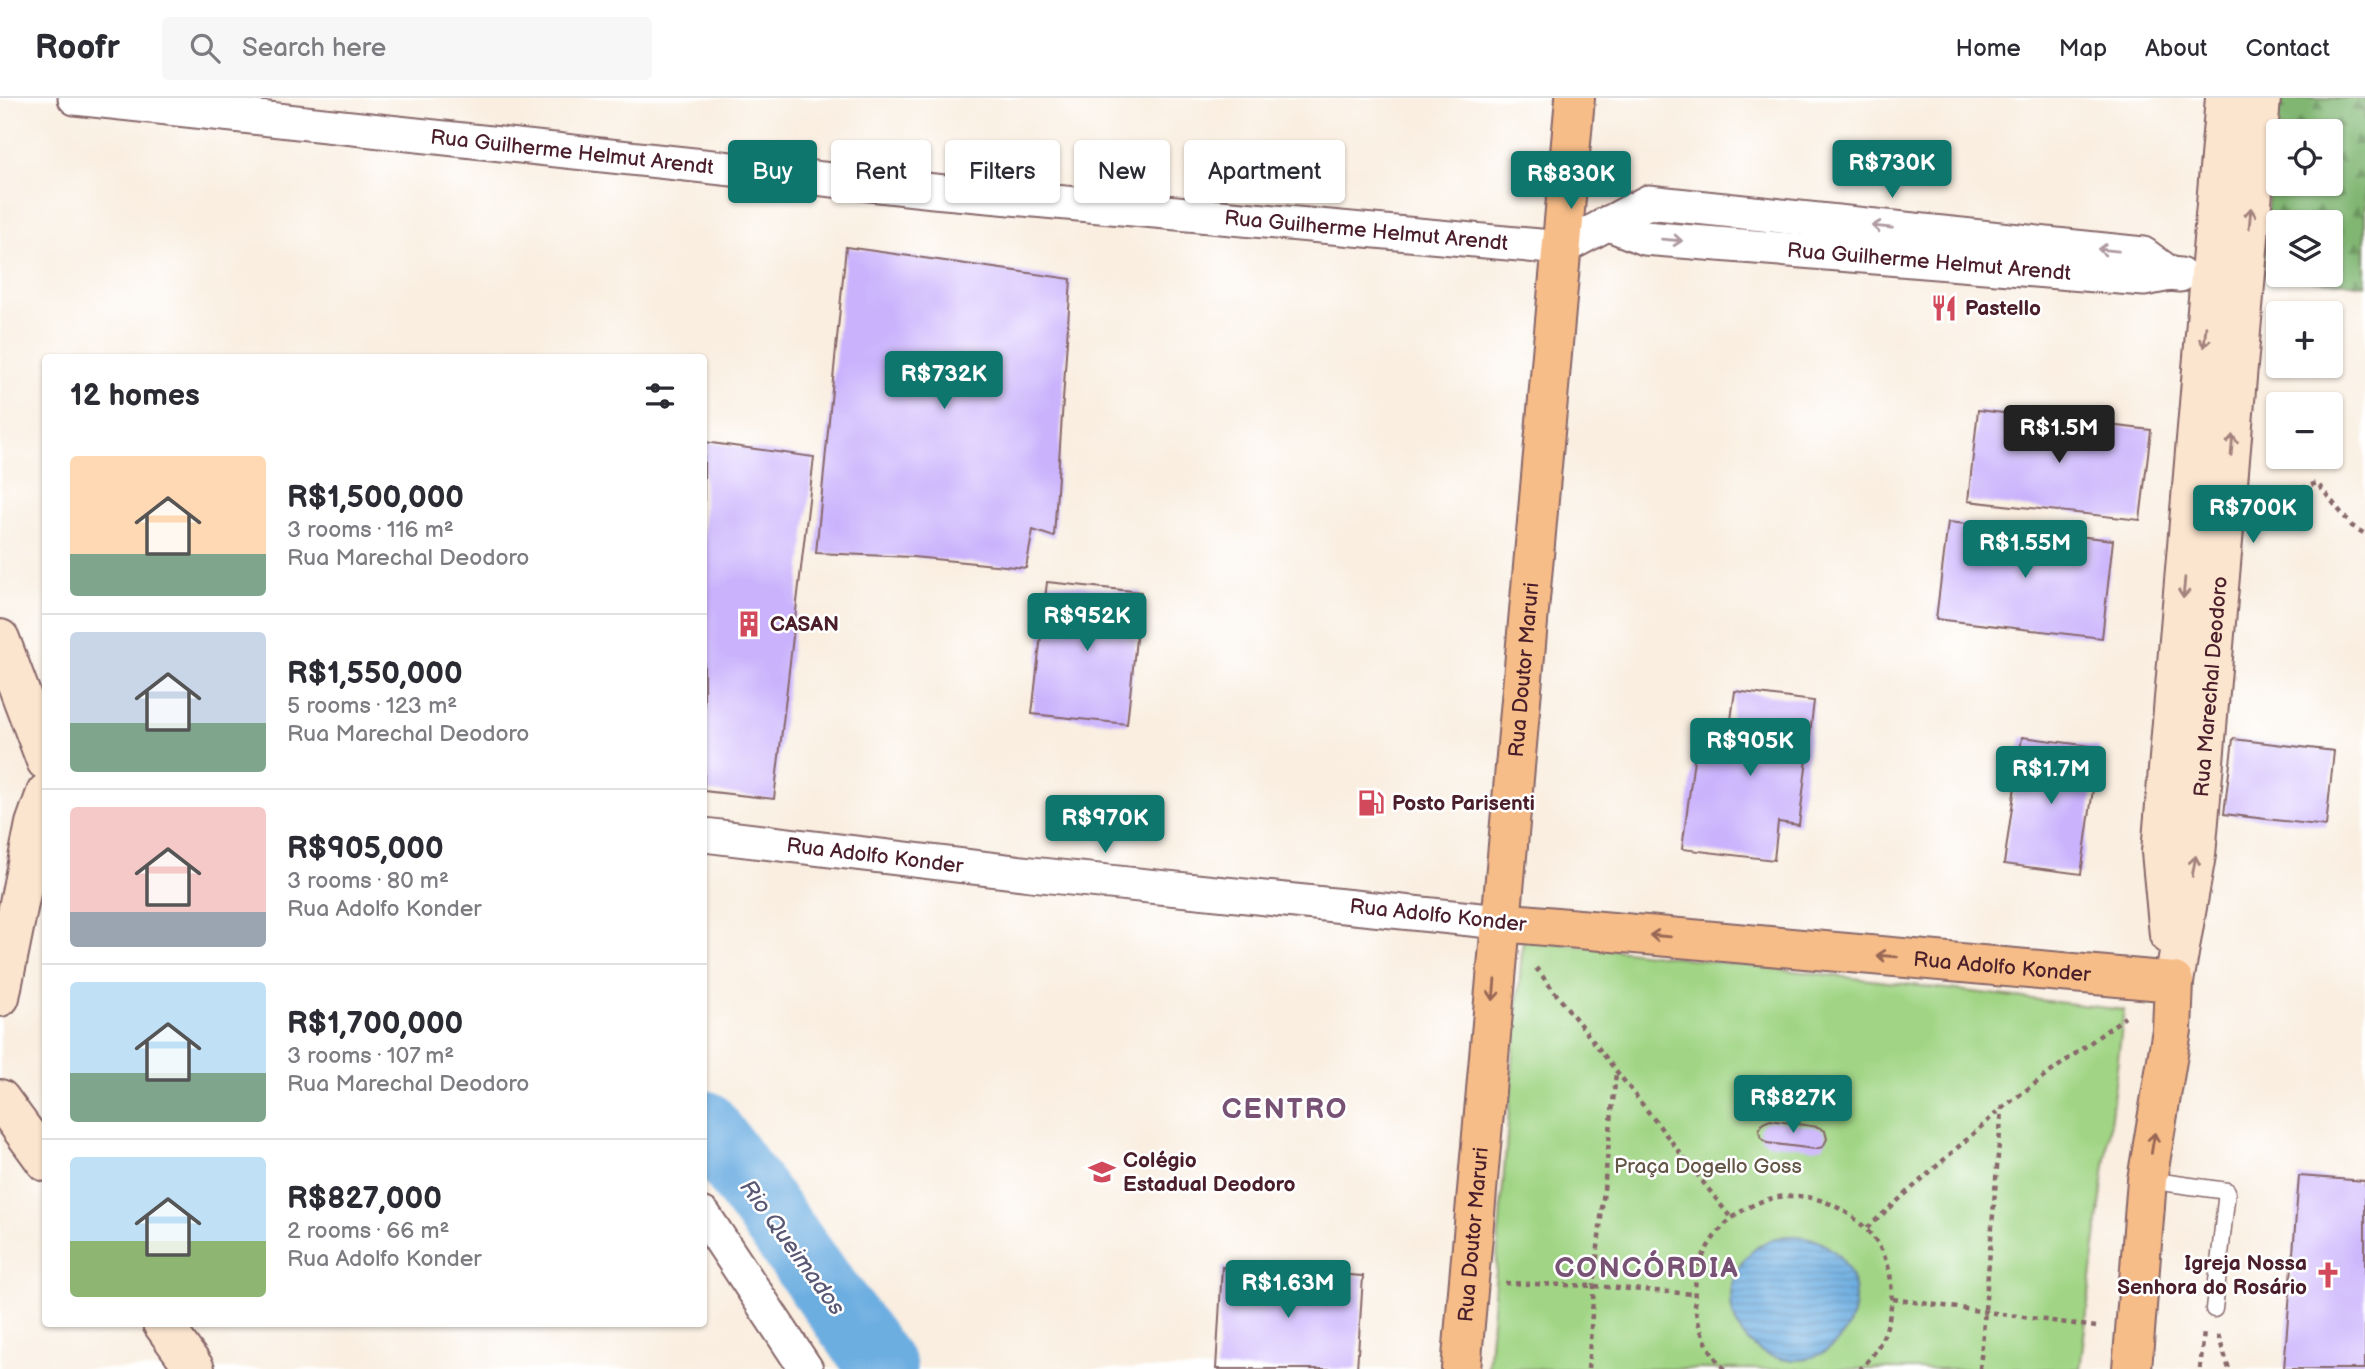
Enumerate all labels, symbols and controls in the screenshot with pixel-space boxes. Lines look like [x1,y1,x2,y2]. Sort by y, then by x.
search box [162,17,652,80]
text: Roofr [35,28,120,68]
icon: search [186,29,224,67]
text: Search here [242,33,386,64]
text: Home [1956,34,2021,63]
text: Map [2059,34,2107,63]
text: About [2145,34,2207,63]
text: Contact [2245,34,2330,63]
map controls [2266,119,2343,469]
button: locate [2266,119,2343,196]
street label: Rua Guilherme Helmut Arendt [429,125,716,180]
chip: Buy [728,140,817,203]
chip: Rent [831,140,931,203]
chip: Filters [945,140,1060,203]
chip: New [1074,140,1170,203]
chip: Apartment [1184,140,1345,203]
pin: R$730K [1835,140,1949,200]
text: R$730K [1848,149,1936,177]
pin: R$830K [1514,152,1628,211]
text: R$830K [1527,160,1615,188]
street label: Rua Guilherme Helmut Arendt [1223,205,1510,256]
one-way arrow [2244,207,2257,230]
button: layers [2266,210,2343,287]
one-way arrow [1871,220,1894,233]
one-way arrow [1661,234,1683,247]
street label: Rua Guilherme Helmut Arendt [1786,238,2073,286]
one-way arrow [2098,243,2120,256]
restaurant icon: Pastello [1929,293,1959,323]
place label: Pastello [1965,296,2041,321]
button: + [2266,301,2343,378]
one-way arrow [2198,325,2211,348]
pin: R$732K [887,352,1001,411]
text: R$732K [901,360,987,388]
icon: filters [641,377,679,415]
text: 12 homes [70,378,200,414]
button: − [2266,392,2343,469]
pin: R$1.5M [2002,406,2116,465]
text: R$1.5M [2020,414,2098,442]
one-way arrow [2226,434,2239,456]
text: R$1,500,000 [287,480,464,516]
icon: home [126,484,210,568]
pin: R$700K [2196,486,2310,545]
text: R$700K [2209,494,2297,522]
text: 3 rooms · 116 m² [287,516,454,544]
pin: R$1.55M [1960,520,2090,580]
text: R$1.55M [1979,529,2071,557]
text: Rua Marechal Deodoro [287,544,529,572]
street label: Rua Marechal Deodoro [2189,575,2233,798]
one-way arrow [2177,576,2190,599]
street label: Rua Doutor Maruri [1504,581,1545,758]
pin: R$952K [1030,594,1144,653]
text: R$952K [1043,602,1131,630]
building icon: CASAN [734,609,764,639]
place label: CASAN [770,612,839,637]
text: R$1,550,000 [287,656,463,692]
icon: home [126,660,210,744]
text: 5 rooms · 123 m² [287,692,457,720]
pin: R$905K [1693,718,1807,778]
text: Rua Marechal Deodoro [287,720,529,748]
text: R$905K [1706,727,1794,755]
pin: R$1.7M [1994,746,2108,806]
text: R$1.7M [2012,755,2090,783]
fuel station icon: Posto Parisenti [1356,788,1386,818]
place label: Posto Parisenti [1392,791,1535,816]
pin: R$970K [1048,796,1162,855]
text: R$970K [1061,804,1149,832]
text: R$905,000 [287,831,444,867]
street label: Rua Adolfo Konder [785,833,965,879]
icon: home [126,835,210,919]
one-way arrow [2188,855,2201,878]
text: 3 rooms · 80 m² [287,867,449,895]
street label: Rua Adolfo Konder [1348,894,1528,937]
text: Rua Adolfo Konder [287,895,482,923]
one-way arrow [1649,929,1672,942]
street label: Rua Adolfo Konder [1912,947,2092,988]
one-way arrow [1876,949,1898,962]
one-way arrow [1487,978,1500,1001]
text: R$1,700,000 [287,1006,463,1042]
icon: home [126,1010,210,1094]
text: 3 rooms · 107 m² [287,1042,454,1070]
text: Rua Marechal Deodoro [287,1070,529,1098]
pin: R$827K [1736,1076,1850,1135]
text: R$827K [1750,1084,1836,1112]
district label: CENTRO [1222,1093,1348,1126]
one-way arrow [2147,1132,2160,1155]
street label: Rua Doutor Maruri [1453,1146,1494,1323]
place label: Colégio Estadual Deodoro [1123,1148,1296,1197]
park label: Praça Dogello Goss [1614,1154,1802,1179]
school or university icon: Colégio Estadual Deodoro [1087,1157,1117,1187]
water label: Rio Queimados [734,1174,851,1321]
text: R$827,000 [287,1181,442,1217]
icon: home [126,1185,210,1269]
text: 2 rooms · 66 m² [287,1217,449,1245]
text: Rua Adolfo Konder [287,1245,482,1273]
district label: CONCÓRDIA [1554,1249,1740,1285]
place label: Igreja Nossa Senhora do Rosário [2117,1251,2307,1300]
pin: R$1.63M [1223,1260,1353,1320]
church icon: Igreja Nossa Senhora do Rosário [2313,1260,2343,1290]
text: R$1.63M [1242,1269,1334,1297]

